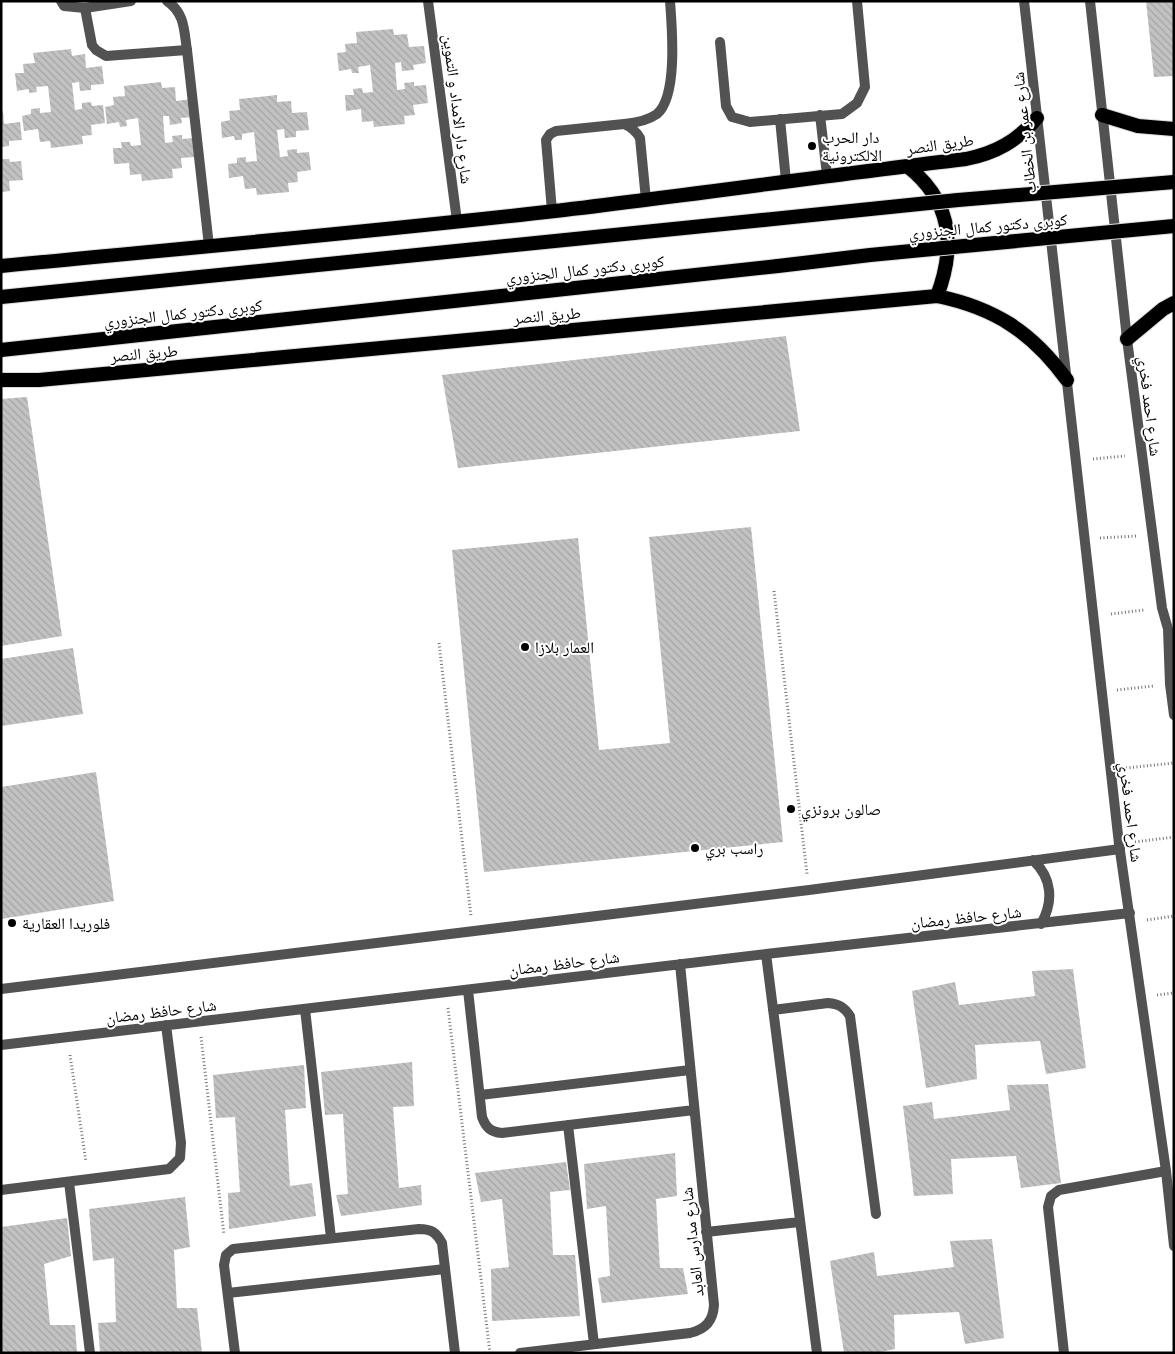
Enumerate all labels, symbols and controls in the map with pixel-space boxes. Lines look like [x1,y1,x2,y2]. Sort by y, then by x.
street label: شارع دار الامداد و التموين [438,33,478,185]
street label: شارع عمر بن الخطاب [1007,71,1041,195]
place label: دار الحرب الالكترونية [822,126,882,166]
street label: طريق النصر [904,128,975,160]
marker: دار الحرب الالكترونية [806,140,818,152]
street label: كوبرى دكتور كمال الجنزوري [908,208,1069,246]
street label: كوبرى دكتور كمال الجنزوري [505,250,666,290]
street label: كوبرى دكتور كمال الجنزوري [103,294,264,334]
street label: طريق النصر [511,301,582,329]
street label: طريق النصر [108,339,179,367]
street label: شارع احمد فخري [1131,355,1167,458]
place label: العمار بلازا [535,636,594,658]
marker: العمار بلازا [519,641,531,653]
street label: شارع احمد فخري [1112,761,1148,864]
place label: صالون برونزي [801,798,881,822]
marker: صالون برونزي [785,803,797,815]
place label: راسب بري [705,837,764,861]
marker: راسب بري [689,842,701,854]
street label: شارع حافظ رمضان [909,900,1023,934]
place label: فلوريدا العقارية [22,912,110,934]
marker: فلوريدا العقارية [6,917,18,929]
street label: شارع حافظ رمضان [507,945,621,981]
street label: شارع حافظ رمضان [104,993,218,1029]
street label: شارع مدارس العابد [675,1186,709,1298]

